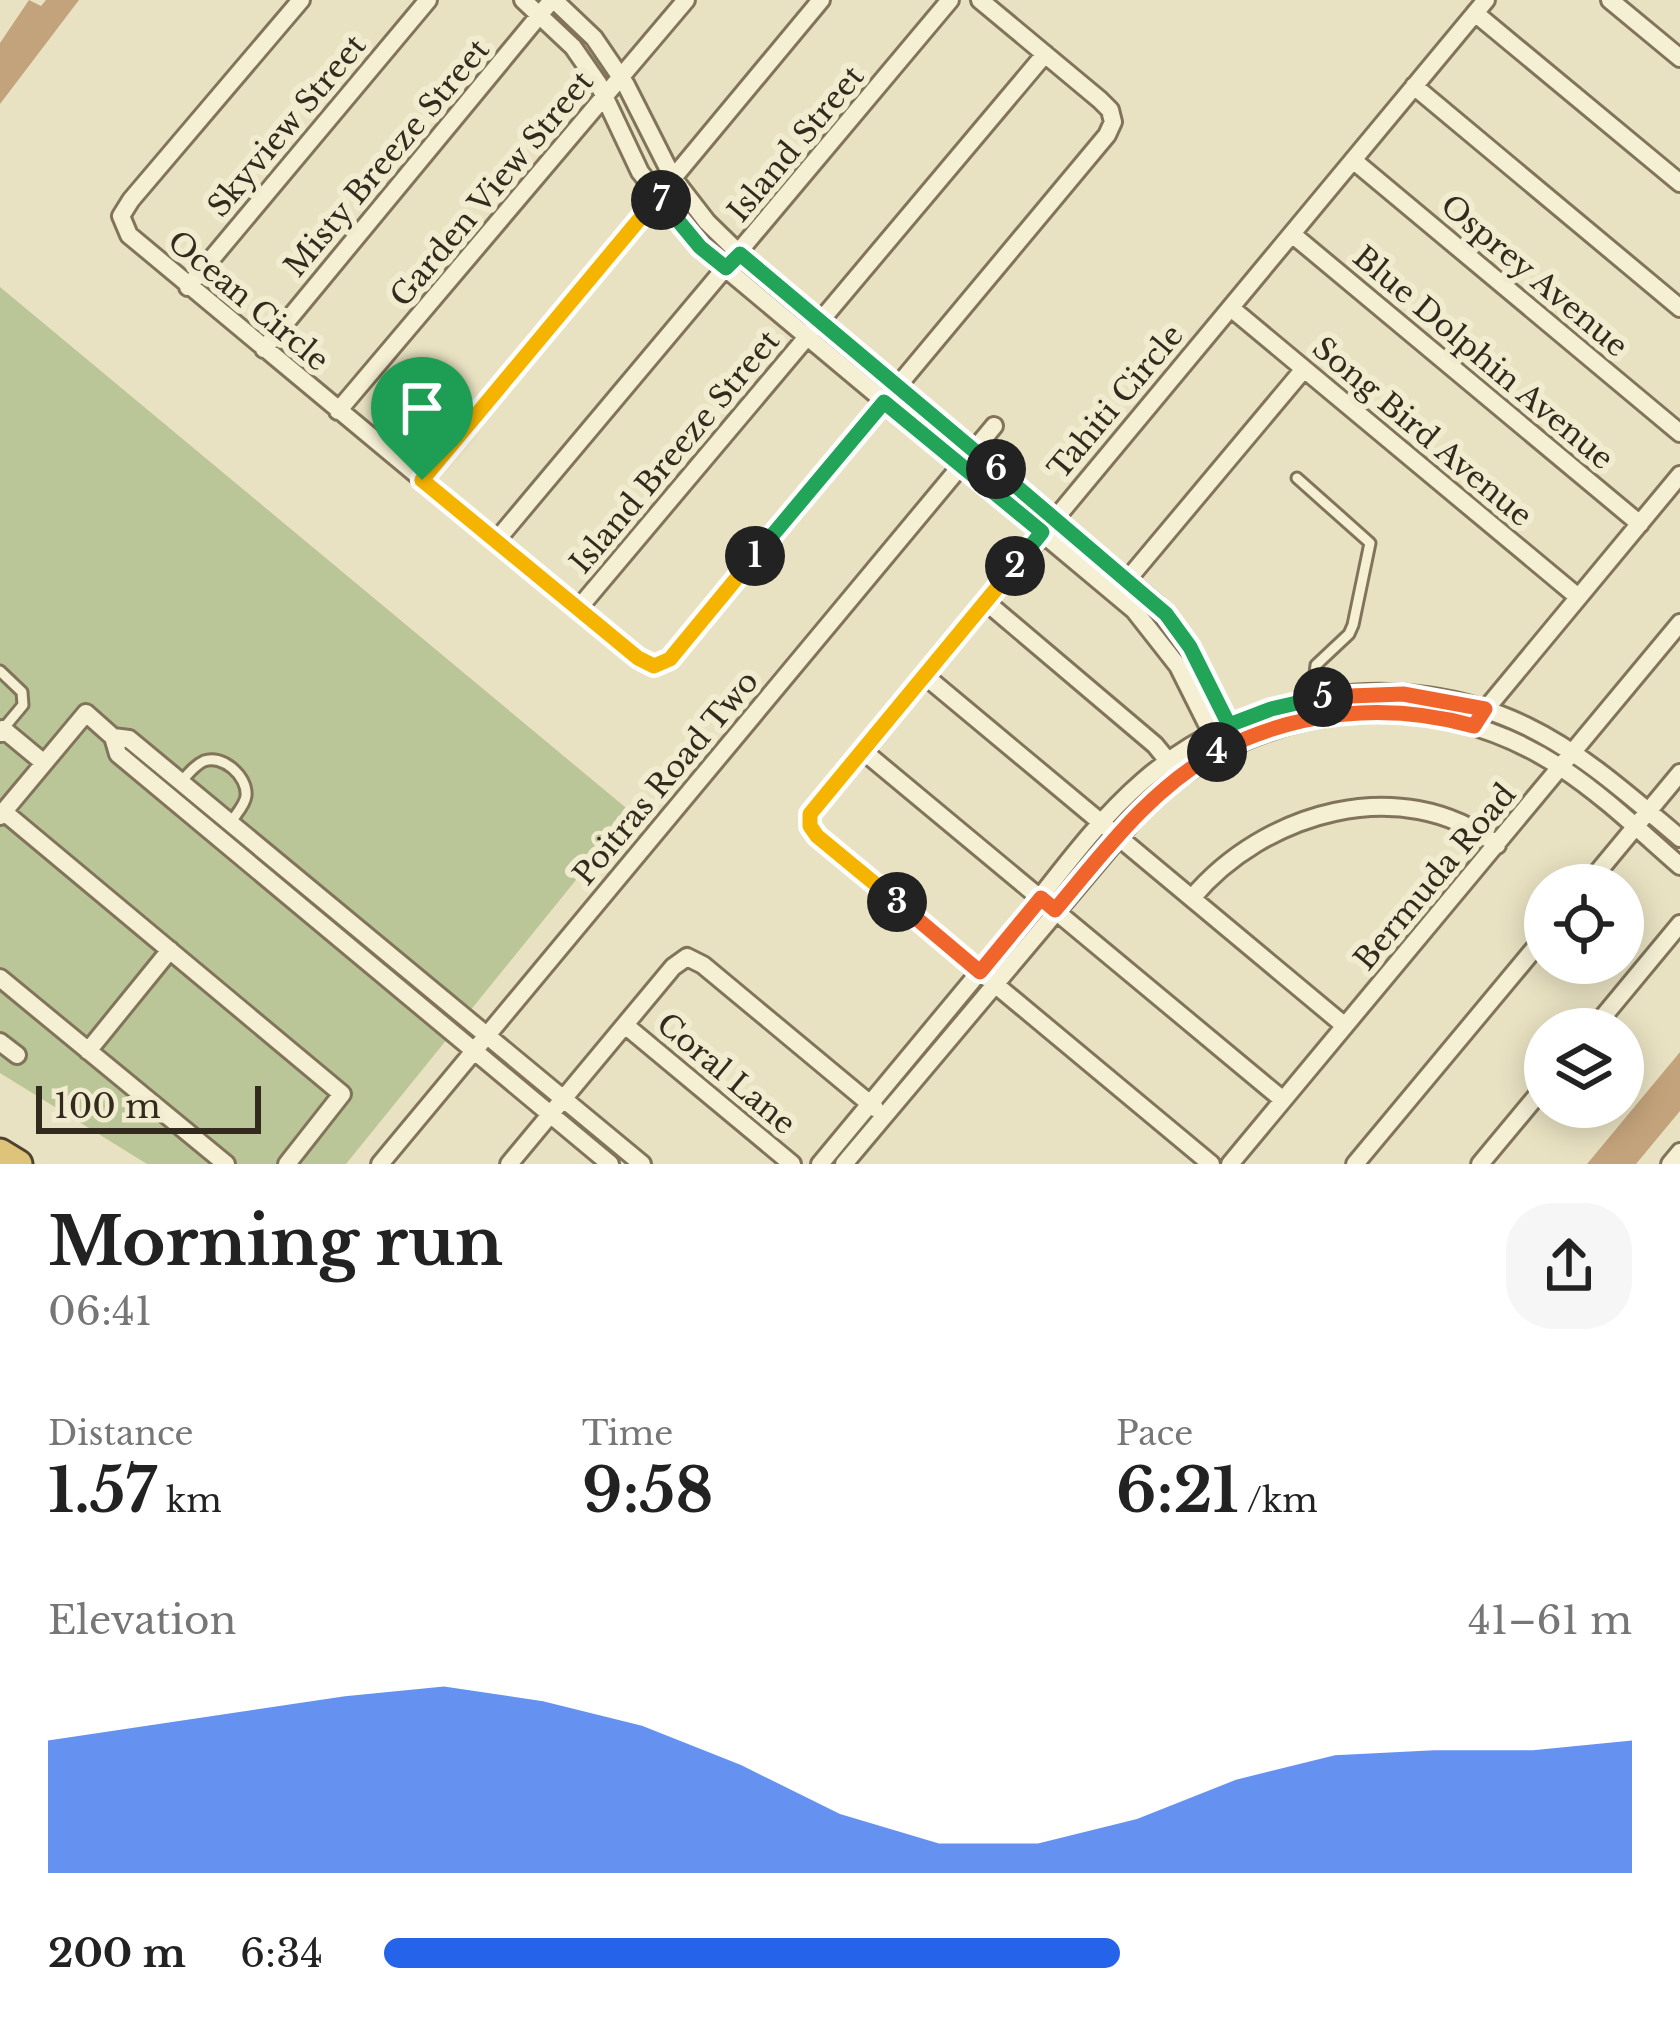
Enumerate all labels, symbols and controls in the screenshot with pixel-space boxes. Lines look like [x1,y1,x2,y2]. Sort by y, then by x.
street label: Skyview Street [200,27,374,224]
street label: Misty Breeze Street [276,31,497,284]
street label: Island Street [720,58,872,229]
street label: Garden View Street [382,63,601,314]
pin: 7 [631,170,691,230]
text: 7 [652,179,670,220]
street label: Osprey Avenue [1433,187,1635,365]
street label: Ocean Circle [160,223,336,379]
street label: Blue Dolphin Avenue [1346,238,1621,477]
street label: Tahiti Circle [1040,317,1191,486]
street label: Island Breeze Street [562,322,788,581]
street label: Song Bird Avenue [1305,329,1540,534]
pin [371,357,473,480]
icon: arrive [389,375,455,441]
pin: 6 [966,439,1026,499]
text: 6 [985,448,1007,489]
pin: 1 [725,526,785,586]
text: 1 [748,535,762,576]
pin: 2 [985,536,1045,596]
text: 2 [1004,545,1026,586]
street label: Poitras Road Two [565,663,766,892]
pin: 5 [1293,667,1353,727]
text: 5 [1313,676,1333,717]
pin: 4 [1187,722,1247,782]
text: 4 [1206,731,1228,772]
street label: Bermuda Road [1346,776,1523,977]
map controls [1524,864,1644,1128]
button: locate [1524,864,1644,984]
pin: 3 [867,872,927,932]
text: 3 [886,881,908,922]
street label: Coral Lane [650,1005,803,1142]
button: layers [1524,1008,1644,1128]
scale bar [36,1080,261,1133]
text: 100 m [54,1086,161,1127]
text: Morning run [48,1201,503,1283]
button: share [1506,1203,1632,1329]
text: 06:41 [48,1287,152,1336]
text: Distance [48,1413,194,1454]
text: Time [582,1413,673,1454]
text: Pace [1116,1413,1193,1454]
text: 1.57 [48,1454,156,1528]
text: 9:58 [582,1454,713,1528]
text: 6:21 [1116,1454,1239,1528]
text: km [156,1480,222,1521]
text: /km [1239,1480,1318,1521]
text: Elevation [48,1596,236,1645]
text: 41–61 m [1468,1596,1632,1645]
text: 200 m [48,1929,186,1978]
text: 6:34 [240,1929,323,1978]

